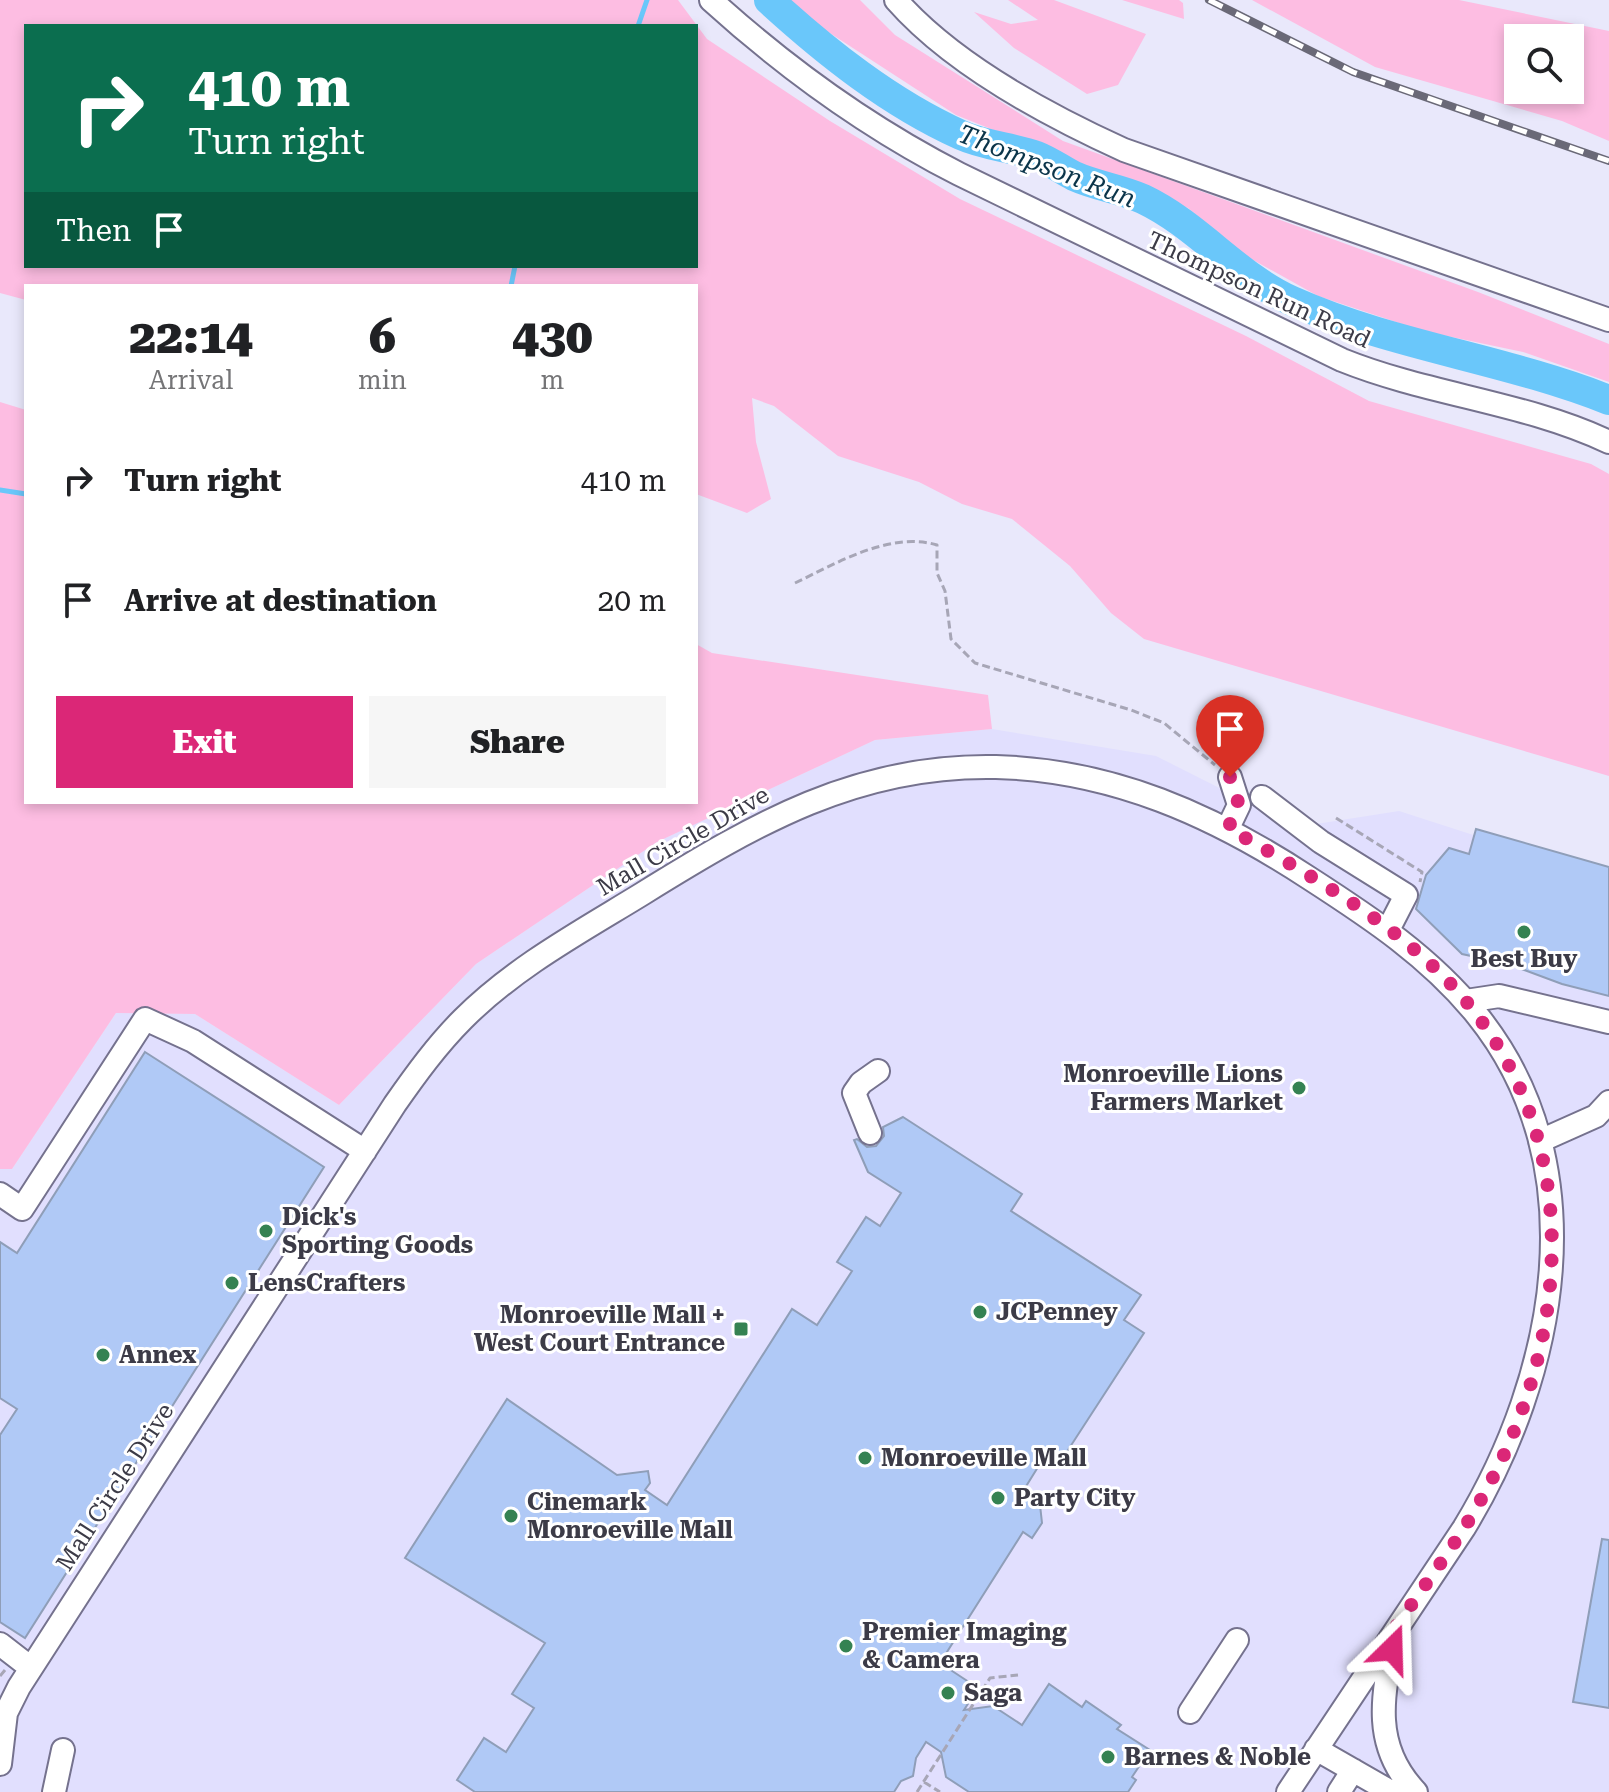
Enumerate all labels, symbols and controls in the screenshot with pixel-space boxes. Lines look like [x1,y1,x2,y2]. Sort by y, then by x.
map controls [1504,24,1584,104]
button: search [1504,24,1584,104]
text: 410 m [188,54,350,120]
icon: right [56,56,160,160]
water label: Thompson Run [954,118,1140,214]
text: Turn right [188,121,365,163]
icon: arrive [147,208,191,252]
text: Then [56,213,131,248]
street label: Thompson Run Road [1143,226,1375,354]
text: 22:14 [129,309,253,365]
text: 6 [369,309,396,365]
text: 430 [512,309,593,365]
text: Arrival [149,365,233,395]
text: min [358,365,407,395]
text: m [541,365,564,395]
icon: right [56,458,100,502]
text: Turn right [124,463,281,498]
text: 410 m [581,463,666,498]
icon: arrive [56,578,100,622]
text: Arrive at destination [124,583,437,618]
text: 20 m [597,583,666,618]
pin [1196,695,1264,777]
button: Exit [56,696,353,788]
button: Share [369,696,666,788]
icon: arrive [1208,707,1252,751]
street label: Mall Circle Drive [592,780,774,902]
marker: Best Buy [1515,923,1533,941]
place label: Best Buy [1470,945,1578,973]
place label: Monroeville Lions Farmers Market [1063,1060,1283,1116]
marker: Monroeville Lions Farmers Market [1290,1079,1308,1097]
place label: Dick's Sporting Goods [282,1203,473,1259]
marker: Dick's Sporting Goods [257,1222,275,1240]
place label: LensCrafters [248,1269,405,1297]
marker: LensCrafters [223,1274,241,1292]
place label: JCPenney [996,1298,1118,1326]
place label: Monroeville Mall + West Court Entrance [474,1301,725,1357]
marker: JCPenney [971,1303,989,1321]
marker: Monroeville Mall + West Court Entrance [732,1320,750,1338]
place label: Annex [119,1341,196,1369]
marker: Annex [94,1346,112,1364]
street label: Mall Circle Drive [50,1398,180,1576]
place label: Monroeville Mall [881,1444,1087,1472]
marker: Monroeville Mall [856,1449,874,1467]
place label: Party City [1014,1484,1136,1512]
place label: Cinemark Monroeville Mall [527,1488,733,1544]
marker: Party City [989,1489,1007,1507]
marker: Cinemark Monroeville Mall [502,1507,520,1525]
position arrow [1350,1607,1434,1691]
place label: Premier Imaging & Camera [862,1618,1067,1674]
marker: Premier Imaging & Camera [837,1637,855,1655]
place label: Saga [964,1679,1022,1707]
marker: Saga [939,1684,957,1702]
place label: Barnes & Noble [1124,1743,1311,1771]
marker: Barnes & Noble [1099,1748,1117,1766]

